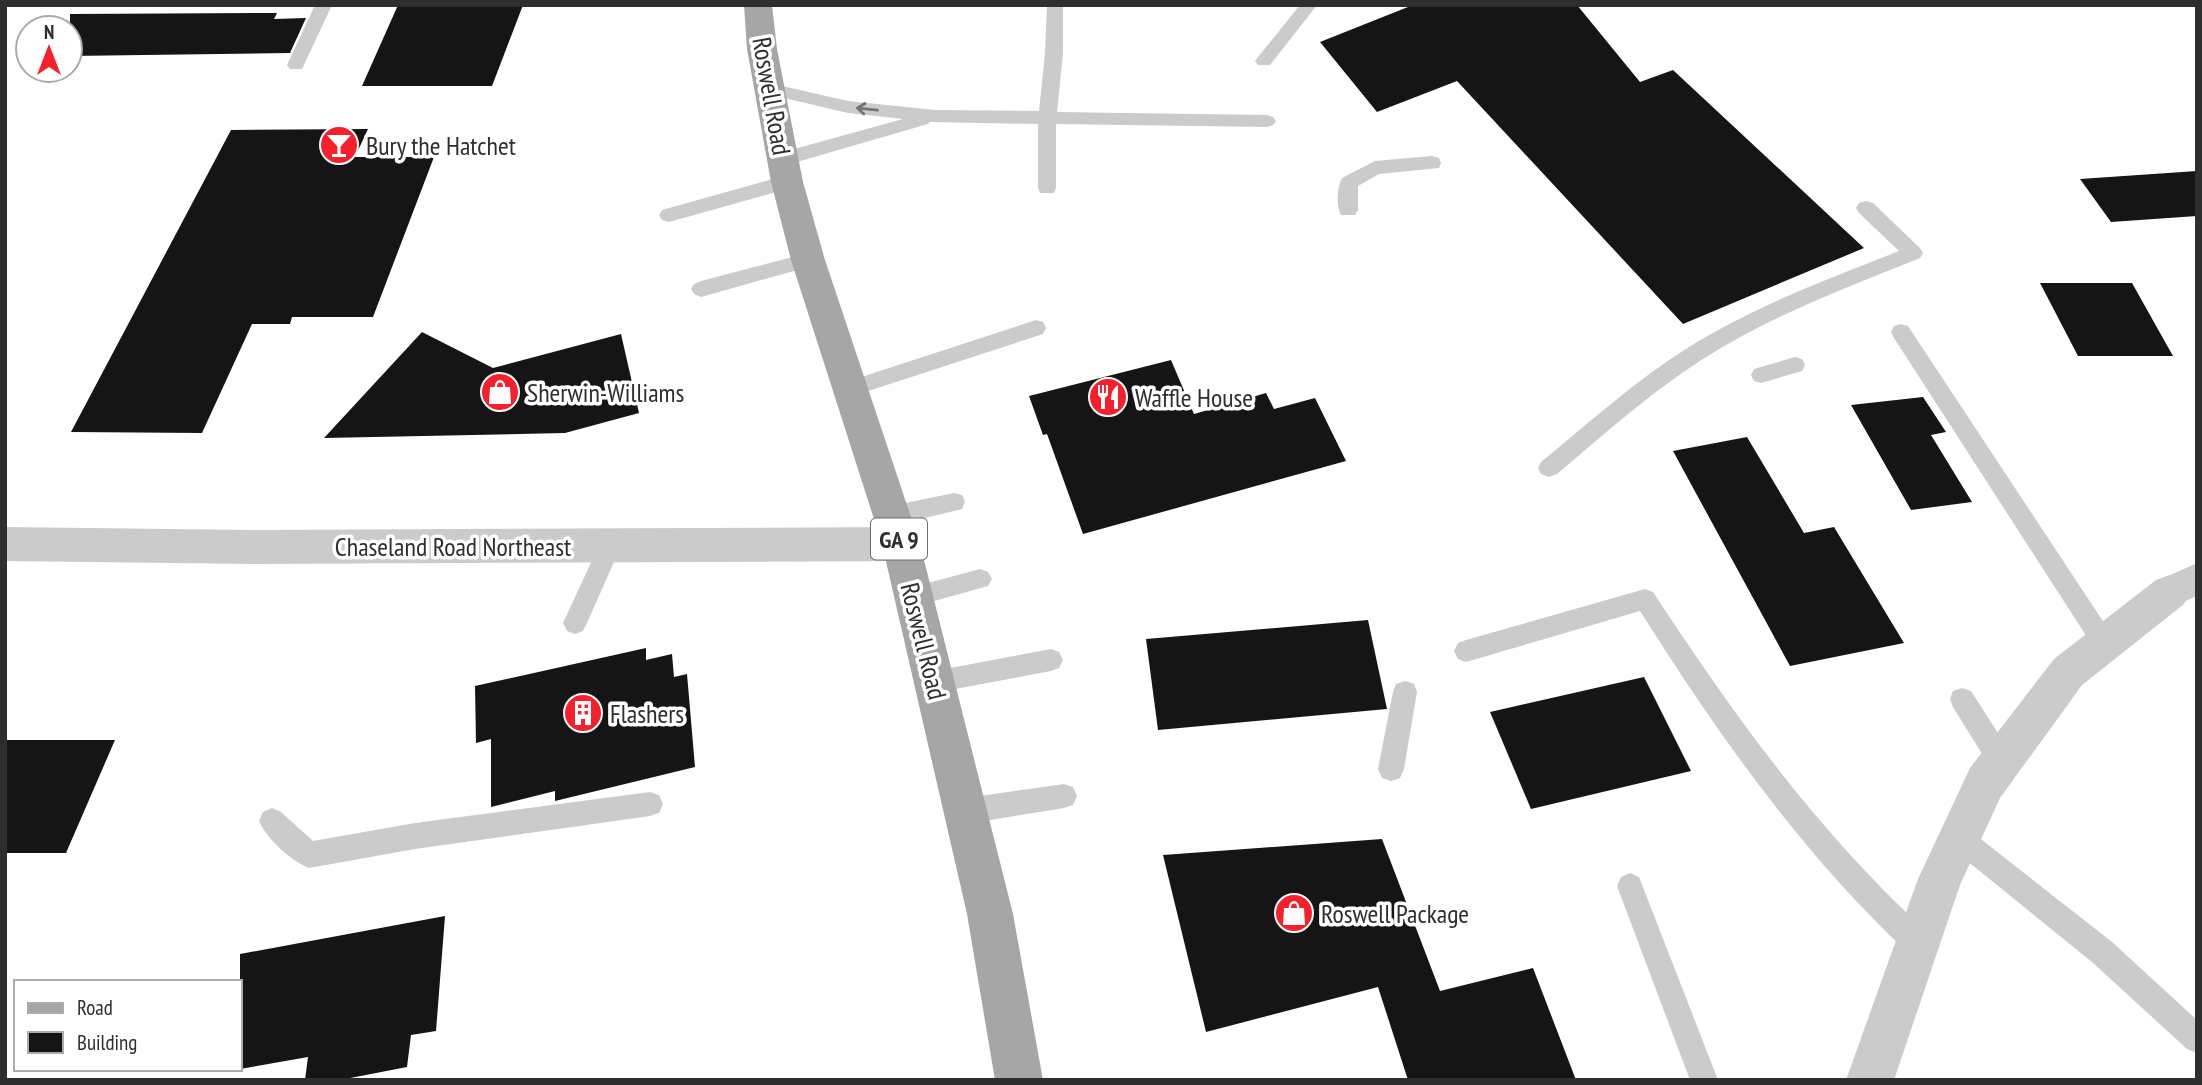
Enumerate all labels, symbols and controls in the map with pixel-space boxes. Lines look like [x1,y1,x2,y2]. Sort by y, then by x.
north arrow [14,14,84,84]
text: N [44,20,54,44]
street label: Roswell Road [745,34,799,158]
one-way arrow [856,102,879,115]
bar icon: Bury the Hatchet [318,124,360,166]
place label: Bury the Hatchet [366,129,516,162]
shop icon: Sherwin-Williams [479,371,521,413]
place label: Sherwin-Williams [527,376,684,409]
restaurant icon: Waffle House [1087,376,1129,418]
place label: Waffle House [1135,381,1253,414]
road number: GA 9 [871,518,927,560]
street label: Chaseland Road Northeast [335,530,571,563]
street label: Roswell Road [894,579,954,703]
building icon: Flashers [562,692,604,734]
place label: Flashers [610,697,684,730]
shop icon: Roswell Package [1273,892,1315,934]
place label: Roswell Package [1321,897,1469,930]
legend [14,980,242,1071]
text: Road [77,994,113,1021]
text: Building [77,1029,137,1056]

